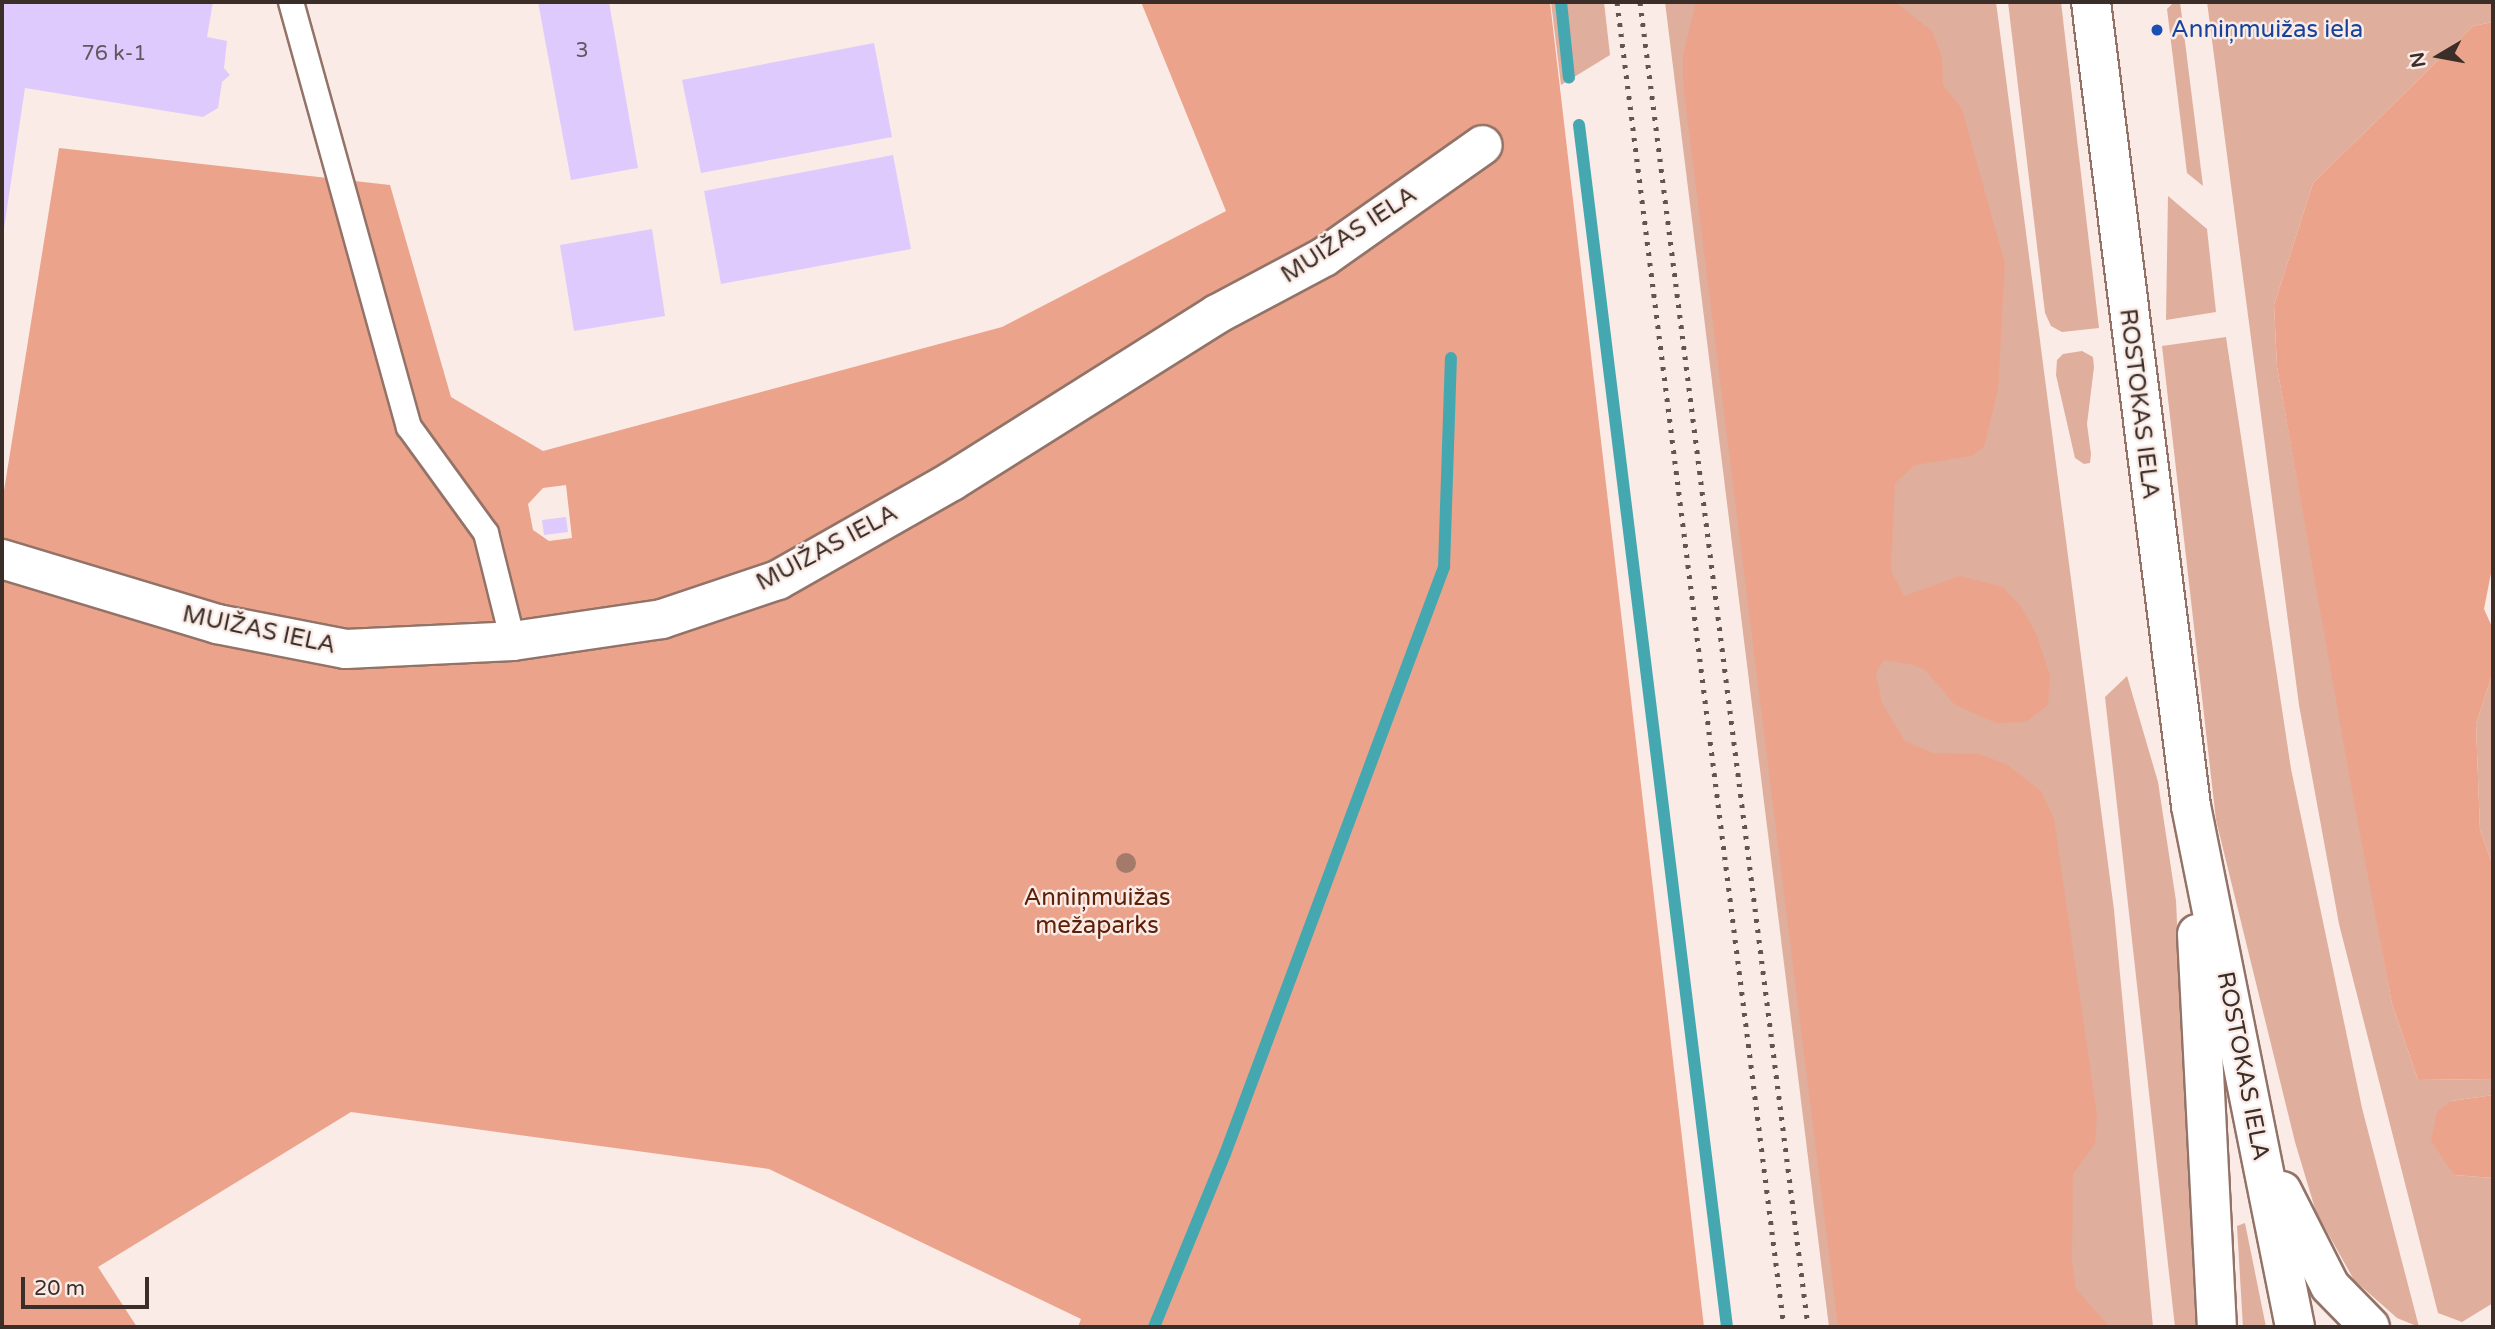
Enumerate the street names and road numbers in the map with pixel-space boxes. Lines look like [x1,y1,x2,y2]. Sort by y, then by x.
street label: MUIŽAS IELA [1276,180,1422,290]
street label: ROSTOKAS IELA [2113,307,2165,501]
street label: MUIŽAS IELA [751,499,903,597]
street label: MUIŽAS IELA [180,600,338,660]
street label: ROSTOKAS IELA [2211,969,2275,1163]

